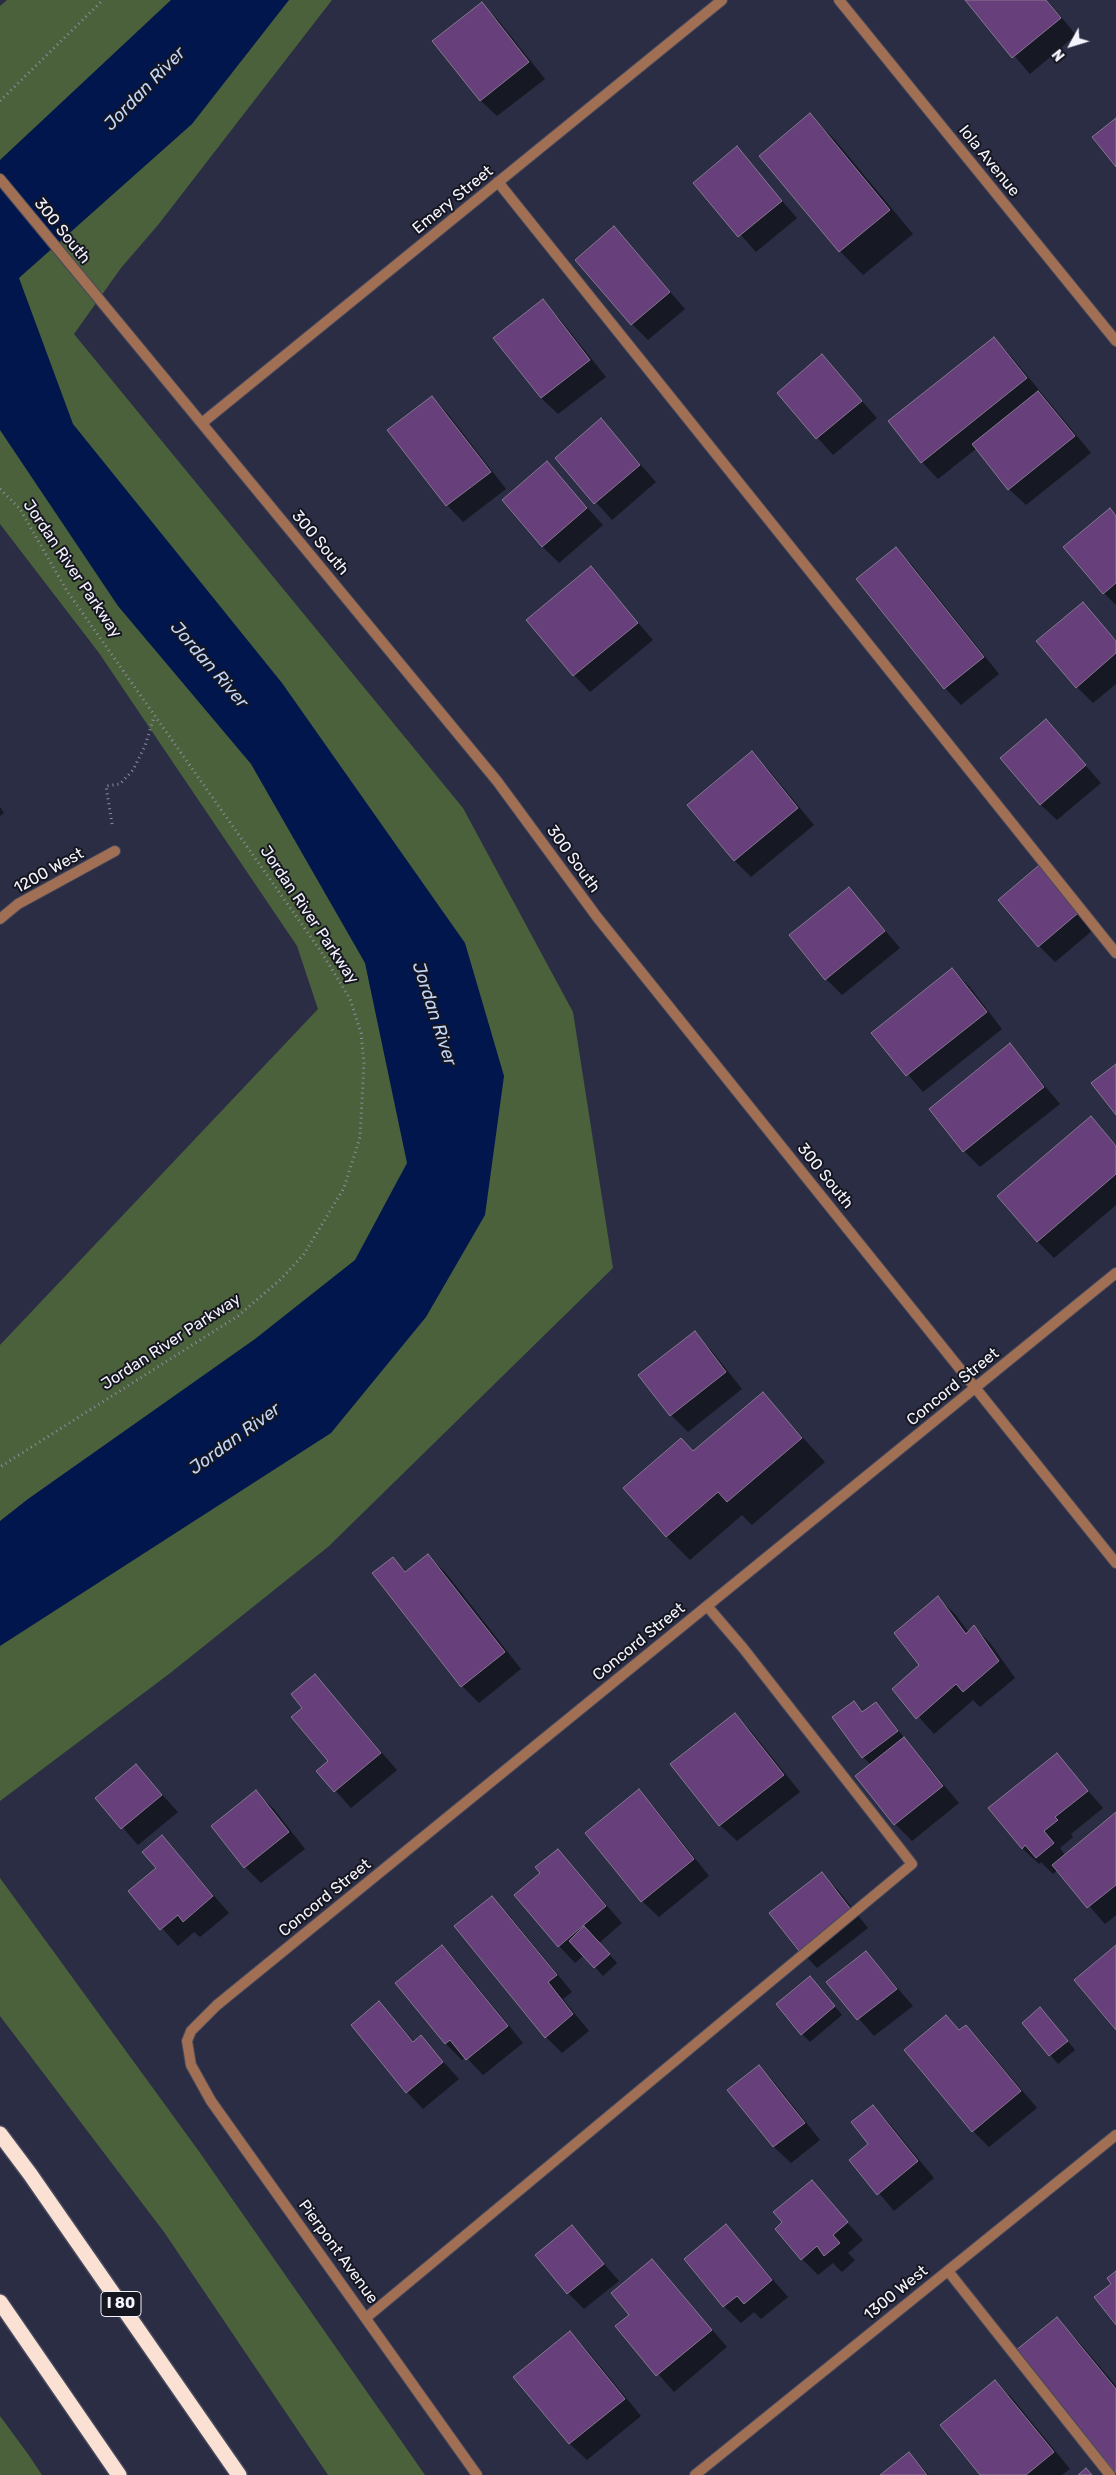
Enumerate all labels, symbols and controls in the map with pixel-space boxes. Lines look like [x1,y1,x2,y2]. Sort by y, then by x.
north arrow [1046,20,1096,70]
water label: Jordan River [100,43,190,135]
text: N [1049,45,1069,64]
street label: Iola Avenue [954,121,1024,201]
street label: Emery Street [409,162,497,238]
street label: 300 South [30,194,94,268]
street label: Jordan River Parkway [19,496,125,642]
street label: 300 South [287,507,353,579]
water label: Jordan River [166,617,252,713]
street label: 300 South [542,822,604,896]
street label: Jordan River Parkway [256,842,362,988]
street label: 1200 West [11,844,87,898]
water label: Jordan River [407,959,461,1069]
street label: 300 South [793,1139,857,1213]
street label: Jordan River Parkway [98,1290,244,1394]
street label: Concord Street [903,1344,1003,1430]
water label: Jordan River [185,1399,285,1479]
street label: Concord Street [589,1599,689,1685]
street label: Concord Street [275,1855,375,1941]
street label: Pierpont Avenue [294,2196,382,2308]
street label: 1300 West [860,2261,932,2325]
road number: I 80 [101,2292,141,2316]

